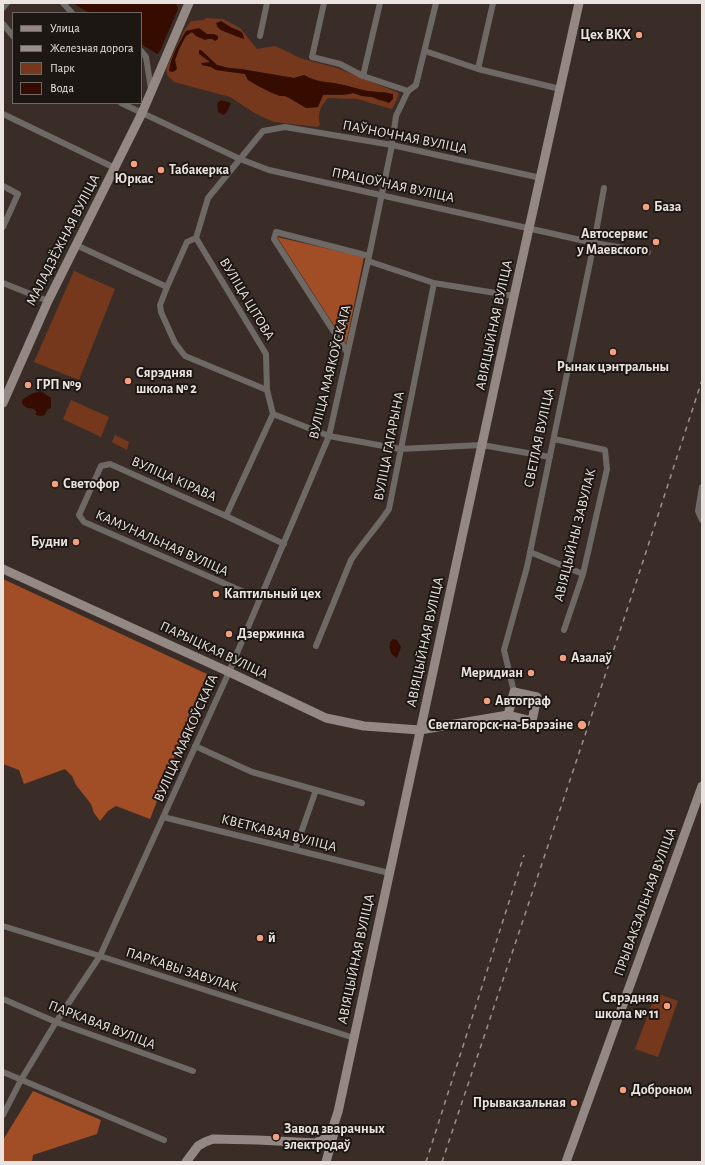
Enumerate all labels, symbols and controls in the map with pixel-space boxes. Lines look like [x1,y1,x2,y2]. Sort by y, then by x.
legend [12,12,142,104]
text: Улица [50,22,80,34]
place label: Цех ВКХ [580,27,631,43]
marker: Цех ВКХ [634,30,644,40]
text: Железная дорога [50,42,134,54]
text: Парк [50,62,75,74]
text: Вода [50,82,74,94]
street label: ПАЎНОЧНАЯ ВУЛІЦА [341,117,469,157]
marker: Юркас [129,159,139,169]
place label: Табакерка [169,162,229,178]
street label: ПРАЦОЎНАЯ ВУЛІЦА [330,164,456,206]
marker: Табакерка [156,165,166,175]
street label: МАЛАДЗЁЖНАЯ ВУЛІЦА [23,171,103,309]
place label: Юркас [115,171,153,187]
place label: База [654,199,681,215]
marker: База [641,202,651,212]
place label: Автосервис у Маевского [577,226,648,258]
marker: Автосервис у Маевского [651,237,661,247]
street label: ВУЛІЦА ЦІТОВА [216,255,278,343]
street label: АВІЯЦЫЙНАЯ ВУЛІЦА [472,258,516,392]
street label: ВУЛІЦА МАЯКОЎСКАГА [305,303,355,441]
marker: Рынак цэнтральны [608,347,618,357]
place label: Рынак цэнтральны [557,359,669,375]
place label: Сярэдняя школа № 2 [136,365,197,398]
marker: Сярэдняя школа № 2 [123,376,133,386]
place label: ГРП №9 [36,377,81,393]
marker: ГРП №9 [23,380,33,390]
street label: СВЕТЛАЯ ВУЛІЦА [520,387,558,489]
street label: ВУЛІЦА ГАГАРЫНА [370,390,408,502]
street label: ВУЛІЦА КІРАВА [129,453,219,505]
street label: АВІЯЦЫЙНЫ ЗАВУЛАК [550,467,600,603]
place label: Светофор [63,476,120,492]
marker: Светофор [50,479,60,489]
street label: КАМУНАЛЬНАЯ ВУЛІЦА [93,506,231,580]
place label: Будни [31,534,68,550]
marker: Будни [71,537,81,547]
street label: АВІЯЦЫЙНАЯ ВУЛІЦА [403,575,447,709]
place label: Каптильный цех [224,586,321,602]
marker: Каптильный цех [211,589,221,599]
street label: ПАРЫЦКАЯ ВУЛІЦА [157,618,271,682]
place label: Дзержинка [237,626,305,642]
marker: Дзержинка [224,629,234,639]
place label: Азалаў [571,650,612,666]
marker: Азалаў [558,653,568,663]
place label: Меридиан [461,665,523,681]
marker: Меридиан [526,668,536,678]
street label: ВУЛІЦА МАЯКОЎСКАГА [150,672,222,804]
place label: Автограф [495,693,551,709]
marker: Автограф [482,696,492,706]
place label: Светлагорск-на-Бярэзіне [428,717,573,733]
marker: Светлагорск-на-Бярэзіне [576,719,588,731]
street label: КВЕТКАВАЯ ВУЛІЦА [220,811,338,855]
street label: ПРЫВАКЗАЛЬНАЯ ВУЛІЦА [610,825,680,979]
street label: АВІЯЦЫЙНАЯ ВУЛІЦА [334,892,378,1026]
place label: й [268,930,276,946]
marker: й [255,933,265,943]
street label: ПАРКАВЫ ЗАВУЛАК [124,944,240,996]
place label: Сярэдняя школа № 11 [595,990,659,1022]
street label: ПАРКАВАЯ ВУЛІЦА [46,997,158,1053]
marker: Сярэдняя школа № 11 [662,1001,672,1011]
place label: Доброном [631,1082,692,1098]
marker: Доброном [618,1085,628,1095]
place label: Прывакзальная [473,1095,566,1111]
marker: Прывакзальная [569,1098,579,1108]
place label: Завод зварачных электродаў [284,1121,385,1154]
marker: Завод зварачных электродаў [271,1132,281,1142]

